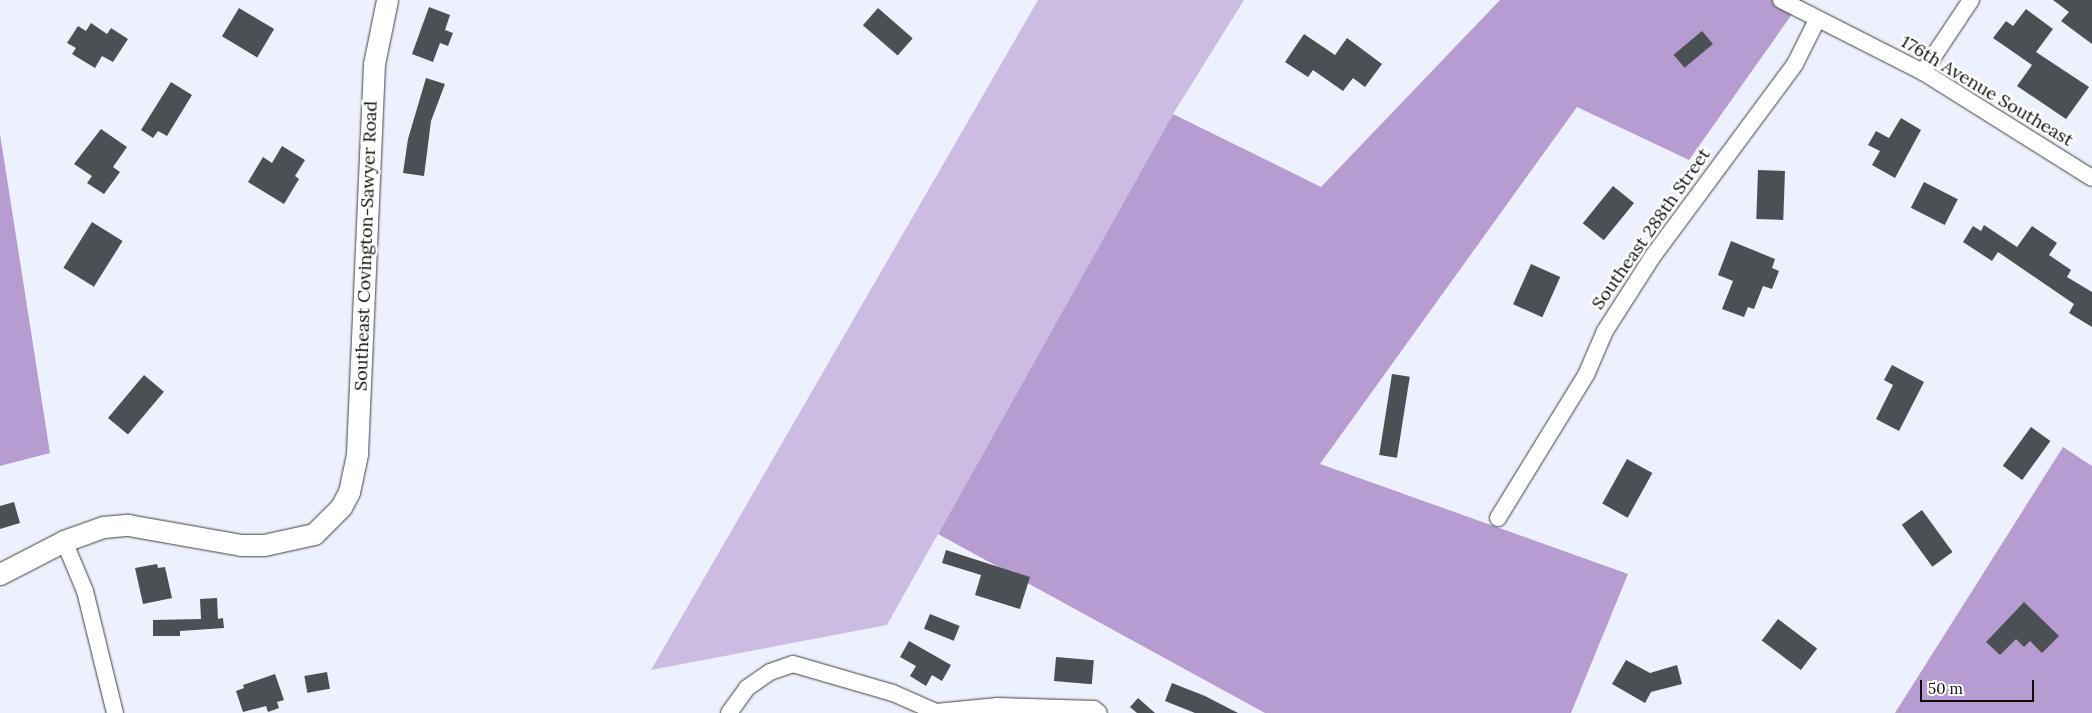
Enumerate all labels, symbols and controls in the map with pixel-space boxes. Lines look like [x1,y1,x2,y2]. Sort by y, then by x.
street label: 176th Avenue Southeast [1897,31,2077,151]
street label: Southeast Covington-Sawyer Road [350,101,382,391]
street label: Southeast 288th Street [1587,144,1715,314]
scale bar [1922,670,2036,702]
text: 50 m [1928,679,1963,698]

